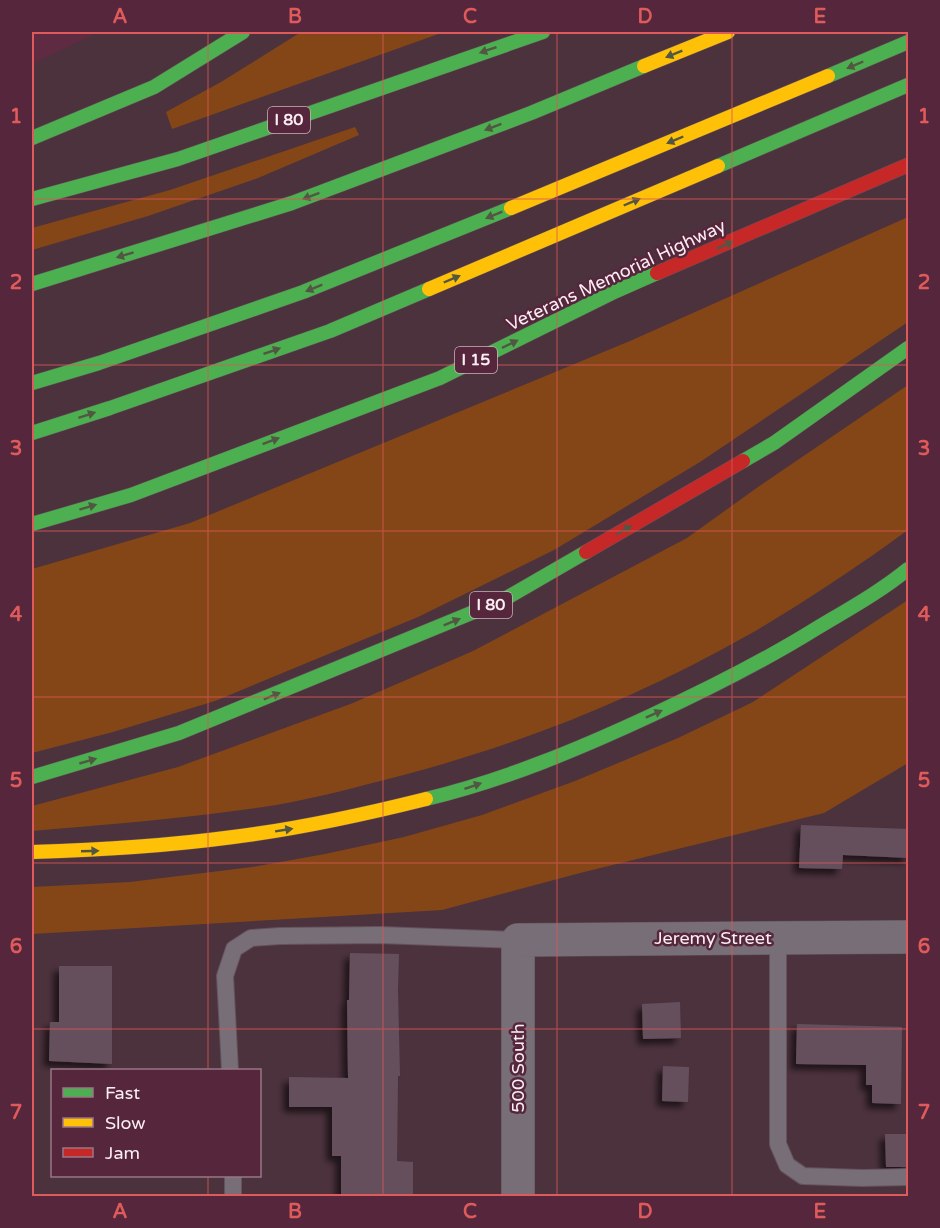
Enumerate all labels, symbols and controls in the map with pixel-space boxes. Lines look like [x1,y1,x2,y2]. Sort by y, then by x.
text: A [113,5,128,29]
text: B [288,5,302,29]
text: C [463,5,477,29]
text: D [637,5,653,29]
text: E [814,5,827,29]
one-way arrow [479,46,497,56]
one-way arrow [665,50,683,59]
one-way arrow [845,60,863,70]
text: 1 [10,105,22,129]
text: 1 [918,105,930,129]
road number: I 80 [268,107,310,133]
one-way arrow [484,123,502,132]
one-way arrow [666,136,684,146]
one-way arrow [301,191,319,201]
one-way arrow [623,197,641,207]
one-way arrow [485,210,503,220]
street label: Veterans Memorial Highway [503,214,729,336]
one-way arrow [716,240,733,249]
one-way arrow [116,251,134,260]
text: 2 [10,271,22,295]
text: 2 [918,271,930,295]
one-way arrow [444,274,462,284]
one-way arrow [305,284,323,293]
one-way arrow [501,339,518,349]
one-way arrow [263,346,281,356]
road number: I 15 [455,347,497,373]
one-way arrow [78,410,96,419]
one-way arrow [262,436,280,445]
text: 3 [10,437,22,461]
text: 3 [918,437,930,461]
one-way arrow [79,502,97,511]
one-way arrow [616,525,633,535]
road number: I 80 [470,592,512,618]
text: 4 [10,603,23,627]
text: 4 [918,603,931,627]
one-way arrow [443,617,461,627]
one-way arrow [263,691,281,701]
one-way arrow [646,709,664,719]
one-way arrow [79,756,97,765]
text: 5 [10,769,22,793]
text: 5 [918,769,930,793]
one-way arrow [464,780,482,790]
one-way arrow [274,825,293,834]
one-way arrow [80,847,99,856]
street label: Jeremy Street [654,927,772,949]
text: 6 [10,935,22,959]
text: 6 [918,935,930,959]
street label: 500 South [507,1023,529,1113]
legend [51,1069,261,1177]
text: Fast [105,1082,140,1104]
text: 7 [10,1101,22,1125]
text: 7 [918,1101,930,1125]
text: Slow [105,1112,146,1134]
text: Jam [105,1142,140,1164]
text: A [113,1200,128,1224]
text: B [288,1200,302,1224]
text: C [463,1200,477,1224]
text: D [637,1200,653,1224]
text: E [814,1200,827,1224]

